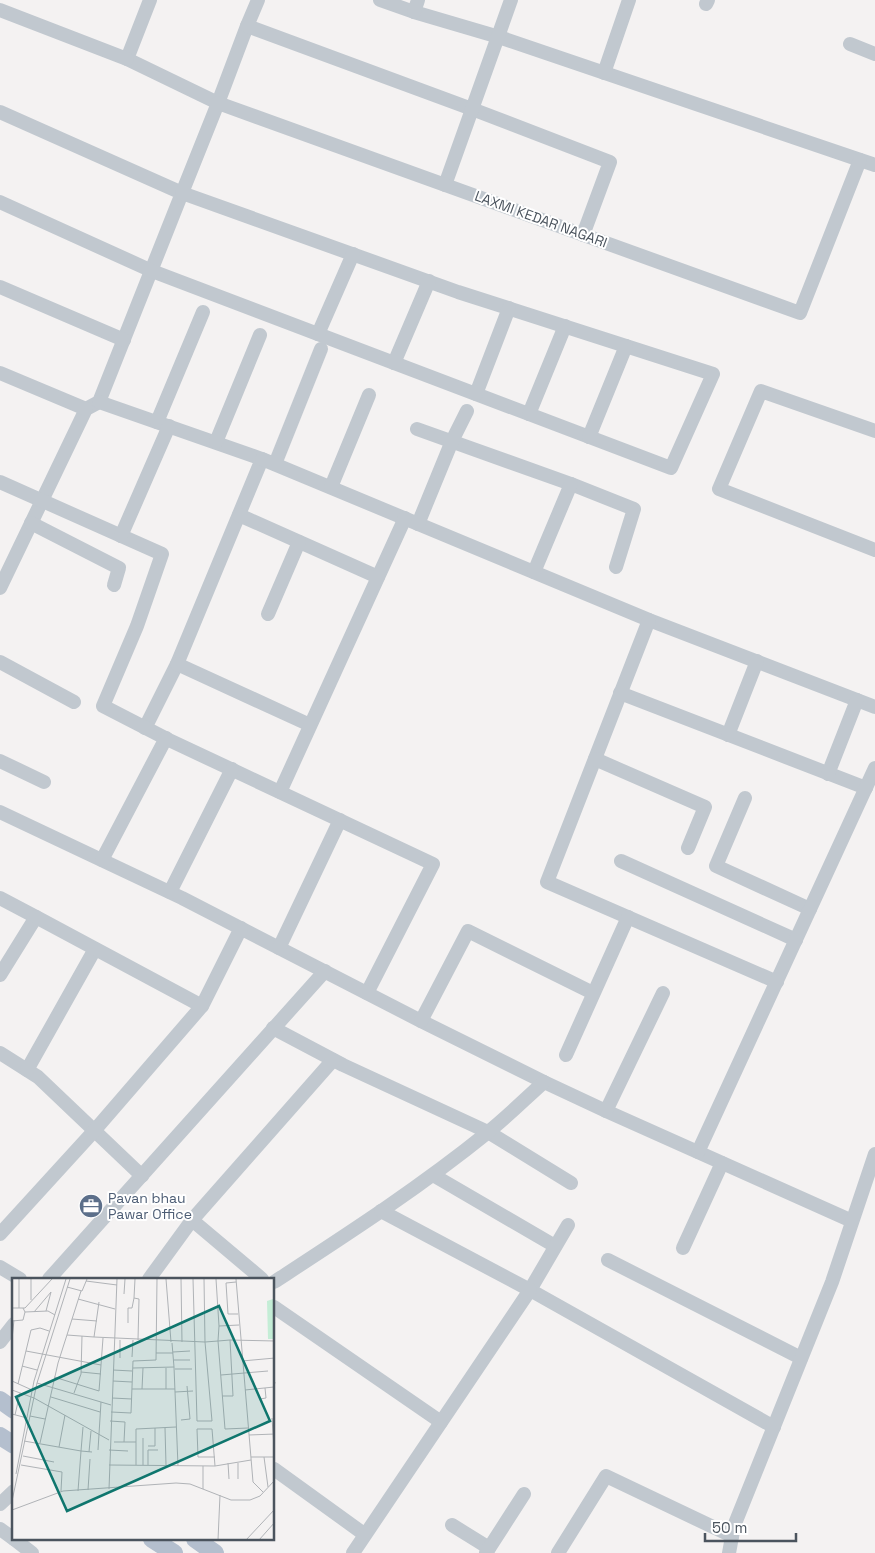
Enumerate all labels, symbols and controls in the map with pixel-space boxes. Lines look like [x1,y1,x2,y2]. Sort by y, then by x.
street label: LAXMI KEDAR NAGARI [472,187,610,251]
place label: Pavan bhau Pawar Office [108,1189,192,1223]
office icon: Pavan bhau Pawar Office [78,1193,104,1219]
inset map [12,1278,275,1540]
scale bar [705,1510,796,1542]
text: 50 m [712,1518,747,1537]

